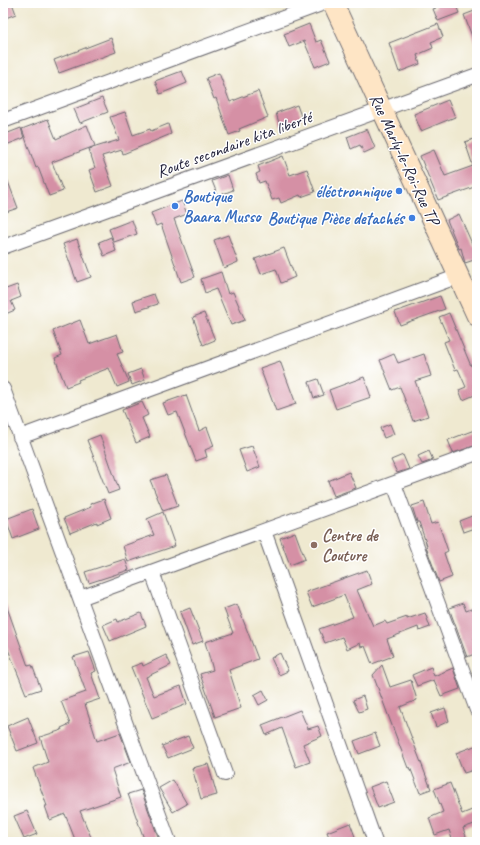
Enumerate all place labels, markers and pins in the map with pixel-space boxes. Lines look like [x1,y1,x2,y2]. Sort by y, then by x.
place label: éléctronnique [316,181,393,202]
place label: Boutique Baara Musso [183,186,262,227]
marker: éléctronnique [394,186,404,196]
marker: Boutique Baara Musso [170,201,180,211]
place label: Boutique Pièce detachés [268,208,406,229]
marker: Boutique Pièce detachés [407,213,417,223]
place label: Centre de Couture [322,525,379,566]
marker: Centre de Couture [309,540,319,550]

